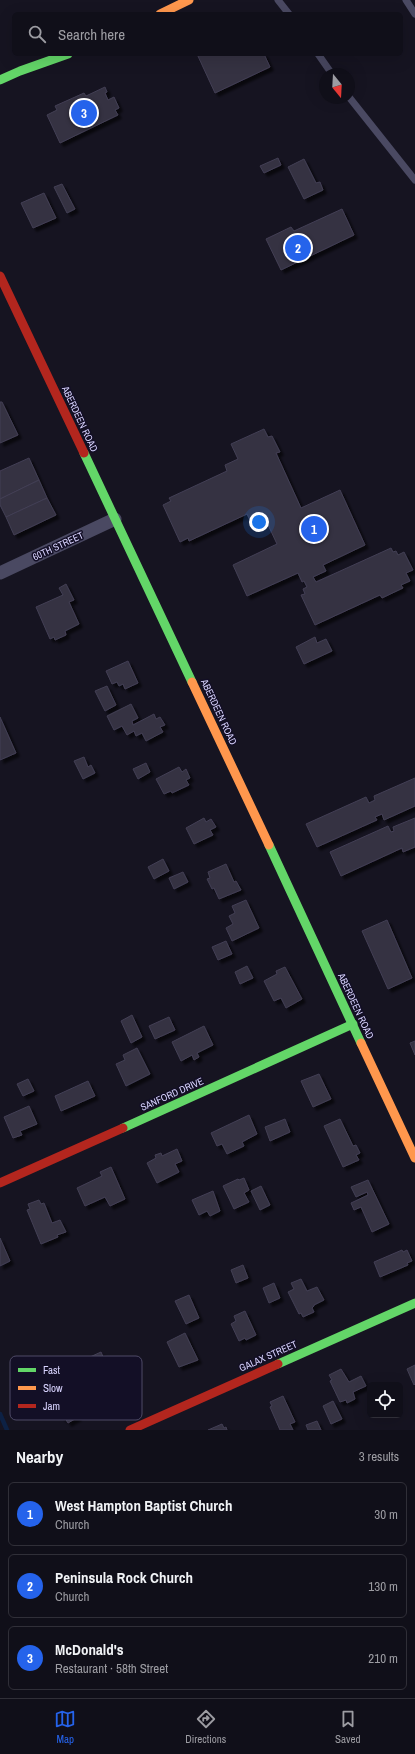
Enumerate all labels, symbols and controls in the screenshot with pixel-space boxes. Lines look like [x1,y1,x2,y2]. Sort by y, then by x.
search box [12,12,403,56]
icon: search [26,23,48,45]
text: Search here [58,24,125,45]
north arrow [319,68,355,104]
pin: 3 [71,98,97,128]
pin: 2 [285,233,311,263]
street label: ABERDEEN ROAD [59,383,101,454]
your location [249,512,269,532]
pin: 1 [301,514,327,544]
street label: 60TH STREET [30,529,86,563]
street label: ABERDEEN ROAD [198,676,240,747]
street label: ABERDEEN ROAD [335,970,377,1041]
street label: SANFORD DRIVE [139,1074,205,1114]
street label: GALAX STREET [237,1337,299,1375]
legend [10,1356,142,1420]
text: Fast [43,1363,61,1377]
text: Slow [43,1381,63,1395]
map controls [367,1382,403,1418]
button: locate [367,1382,403,1418]
text: Jam [43,1399,60,1413]
text: Nearby [16,1445,63,1468]
text: 3 results [359,1448,399,1465]
text: West Hampton Baptist Church [55,1495,232,1516]
text: 1 [27,1506,33,1523]
text: 30 m [374,1506,398,1523]
text: Church [55,1516,89,1533]
text: Peninsula Rock Church [55,1567,193,1588]
text: 2 [27,1578,33,1595]
text: 130 m [368,1578,398,1595]
text: Church [55,1588,89,1605]
text: McDonald's [55,1639,124,1660]
text: 3 [27,1650,33,1667]
text: 210 m [368,1650,398,1667]
text: Restaurant · 58th Street [55,1660,168,1677]
tab: Map [54,1708,76,1746]
tab: Directions [185,1708,226,1746]
tab: Saved [335,1708,361,1746]

